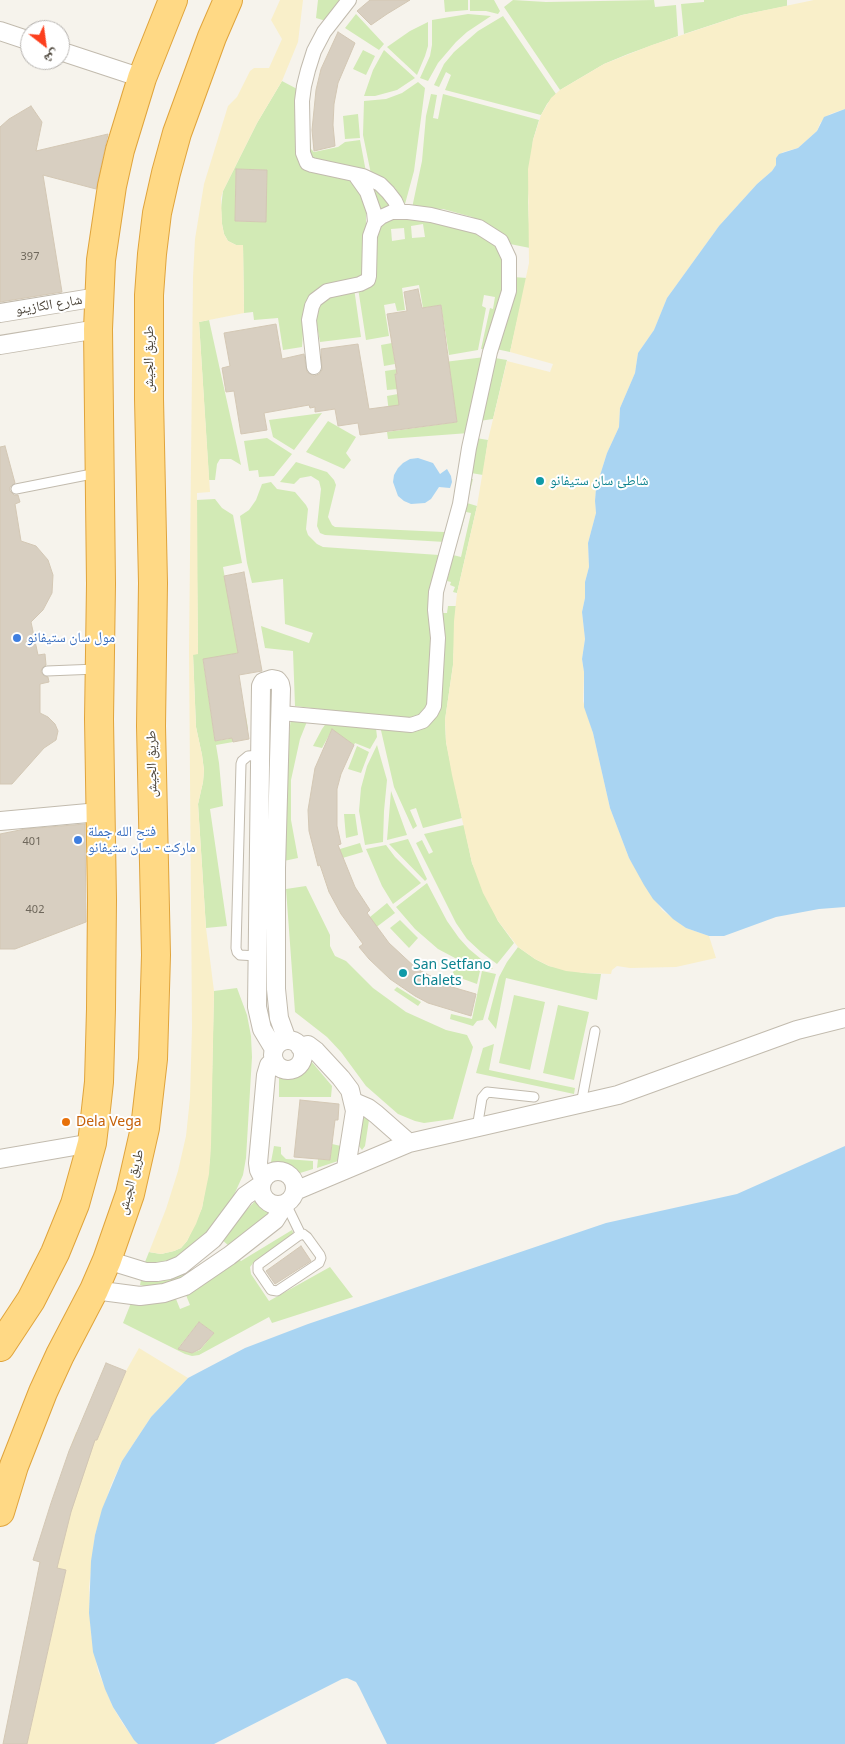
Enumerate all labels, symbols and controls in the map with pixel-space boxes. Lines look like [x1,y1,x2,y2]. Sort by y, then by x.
north arrow [20,20,70,70]
text: ش [41,46,63,69]
house number: 397 [21,250,39,264]
street label: شارع الكازينو [14,291,84,319]
street label: طريق الجيش [141,325,157,393]
place label: شاطئ سان ستيفانو [550,473,649,489]
marker: شاطئ سان ستيفانو [534,475,546,487]
place label: مول سان ستيفانو [27,630,115,646]
marker: مول سان ستيفانو [11,632,23,644]
street label: طريق الجيش [143,730,161,798]
place label: فتح الله جملة ماركت - سان ستيفانو [88,824,196,856]
marker: فتح الله جملة ماركت - سان ستيفانو [72,834,84,846]
house number: 401 [23,835,41,849]
house number: 402 [26,903,44,917]
place label: San Setfano Chalets [413,957,491,990]
marker: San Setfano Chalets [397,967,409,979]
place label: Dela Vega [76,1114,142,1130]
marker: Dela Vega [60,1116,72,1128]
street label: طريق الجيش [114,1147,148,1217]

